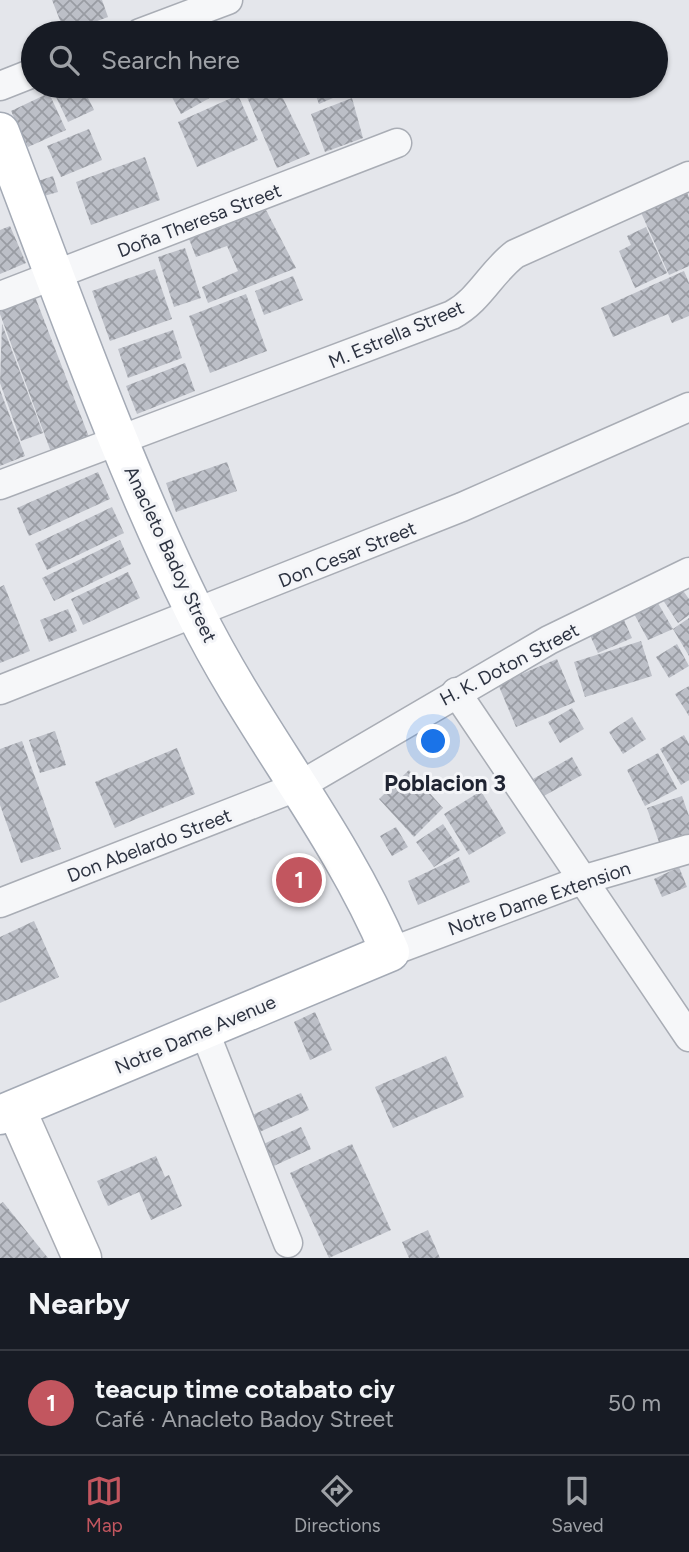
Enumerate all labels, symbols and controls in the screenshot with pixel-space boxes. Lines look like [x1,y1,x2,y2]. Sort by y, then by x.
search box [21,21,668,98]
icon: search [45,41,83,79]
text: Search here [101,44,240,76]
street label: Doña Theresa Street [114,179,284,262]
street label: M. Estrella Street [325,296,467,373]
street label: Anacleto Badoy Street [120,462,222,646]
street label: Don Cesar Street [275,516,419,593]
street label: H. K. Doton Street [436,618,583,711]
your location [416,724,450,758]
district label: Poblacion 3 [384,769,506,797]
street label: Don Abelardo Street [64,804,235,887]
pin: 1 [276,854,322,906]
street label: Notre Dame Extension [445,856,634,941]
street label: Notre Dame Avenue [111,990,279,1079]
text: Nearby [28,1285,130,1322]
text: teacup time cotabato ciy [95,1373,395,1405]
text: 1 [46,1389,56,1417]
text: 50 m [608,1389,661,1417]
text: Café · Anacleto Badoy Street [95,1405,394,1433]
tab: Map [85,1472,123,1537]
tab: Directions [294,1472,381,1537]
tab: Saved [551,1472,604,1537]

